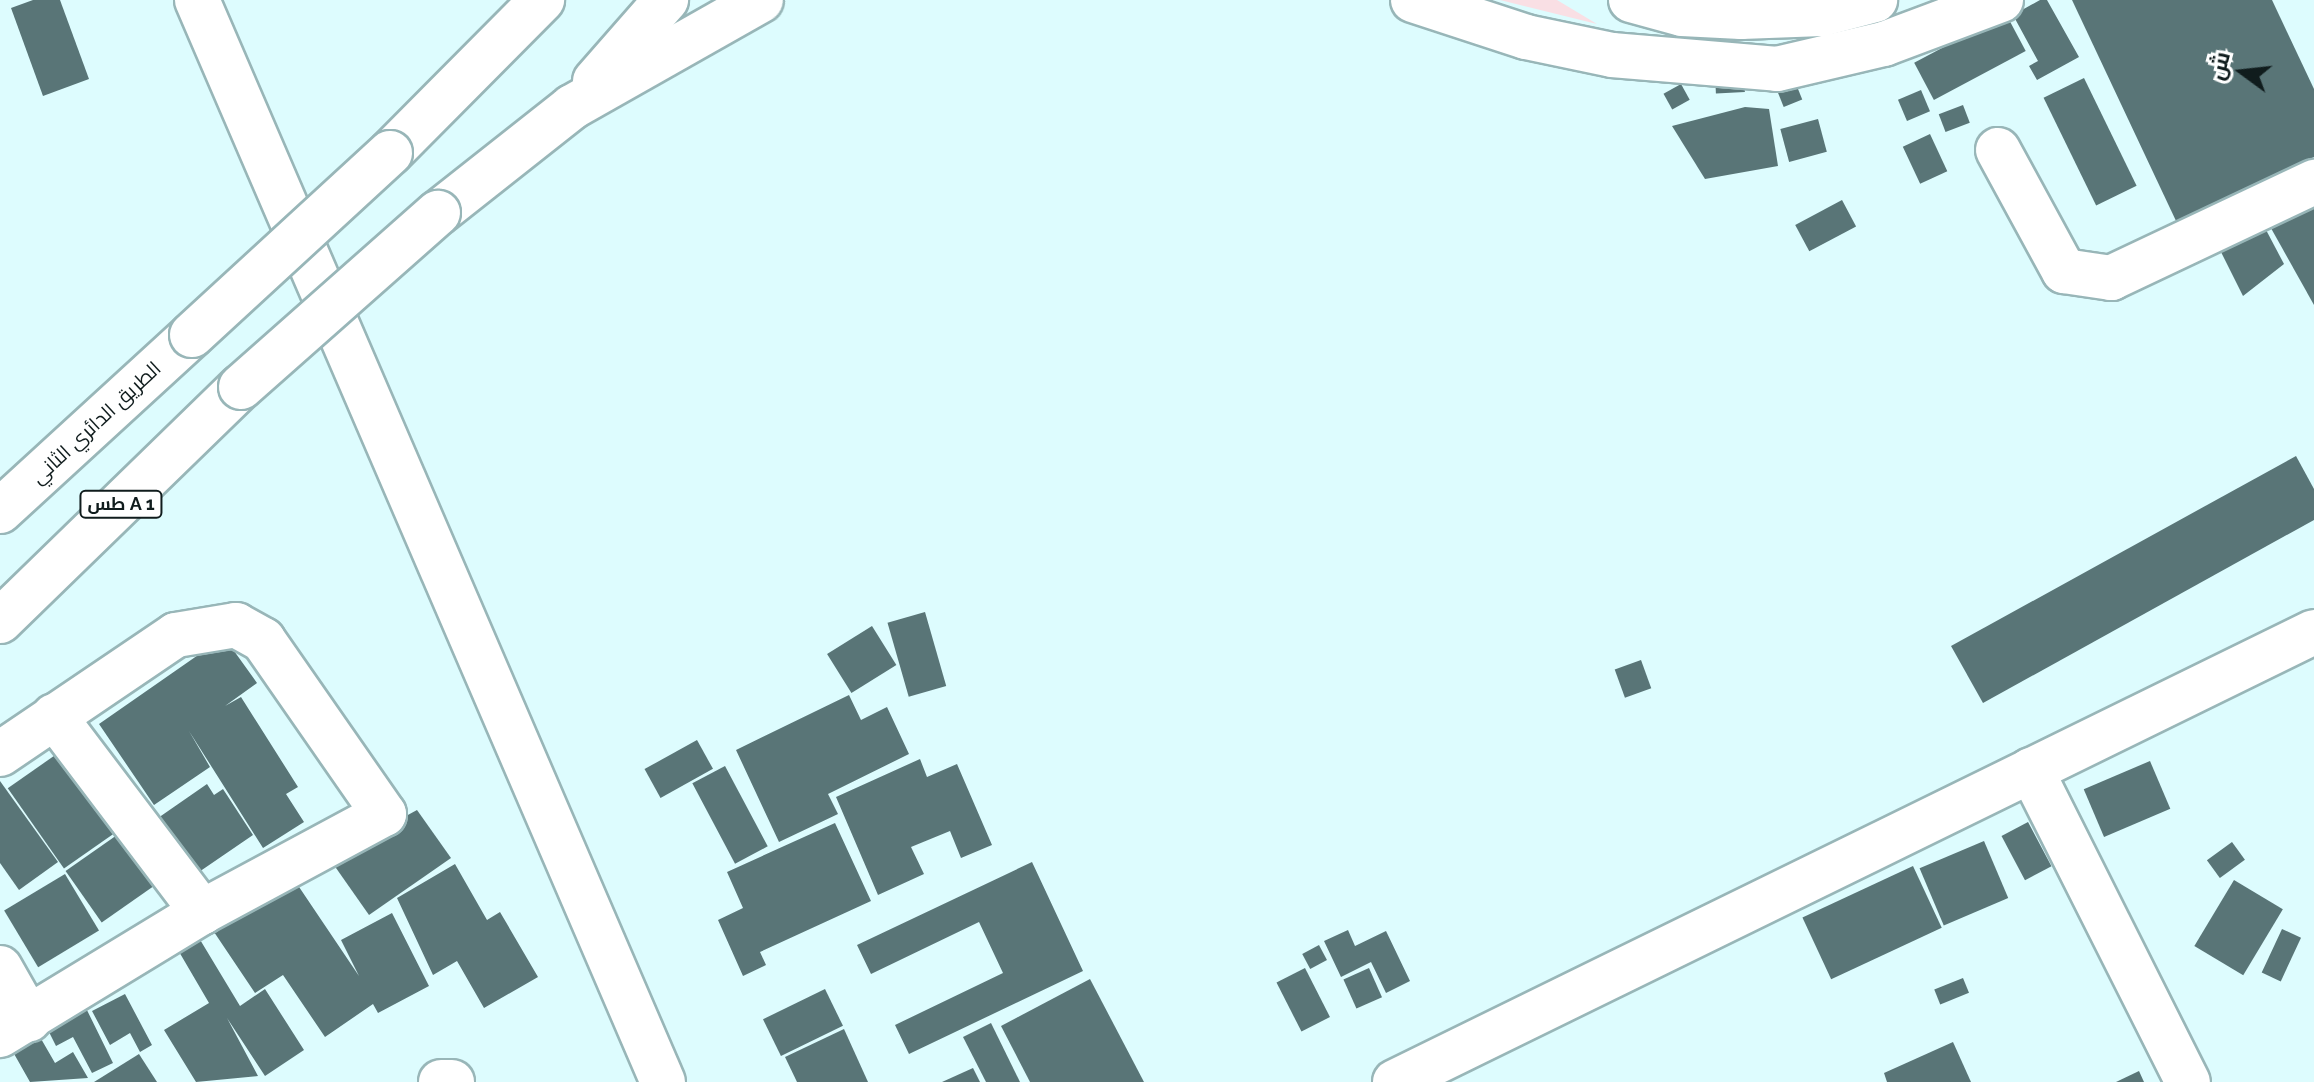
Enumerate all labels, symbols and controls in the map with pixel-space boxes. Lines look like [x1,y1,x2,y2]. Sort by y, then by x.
north arrow [2202,32,2282,112]
text: ش [2203,49,2235,83]
street label: الطريق الدائري الثاني [26,357,166,489]
road number: طس A 1 [79,490,163,518]

